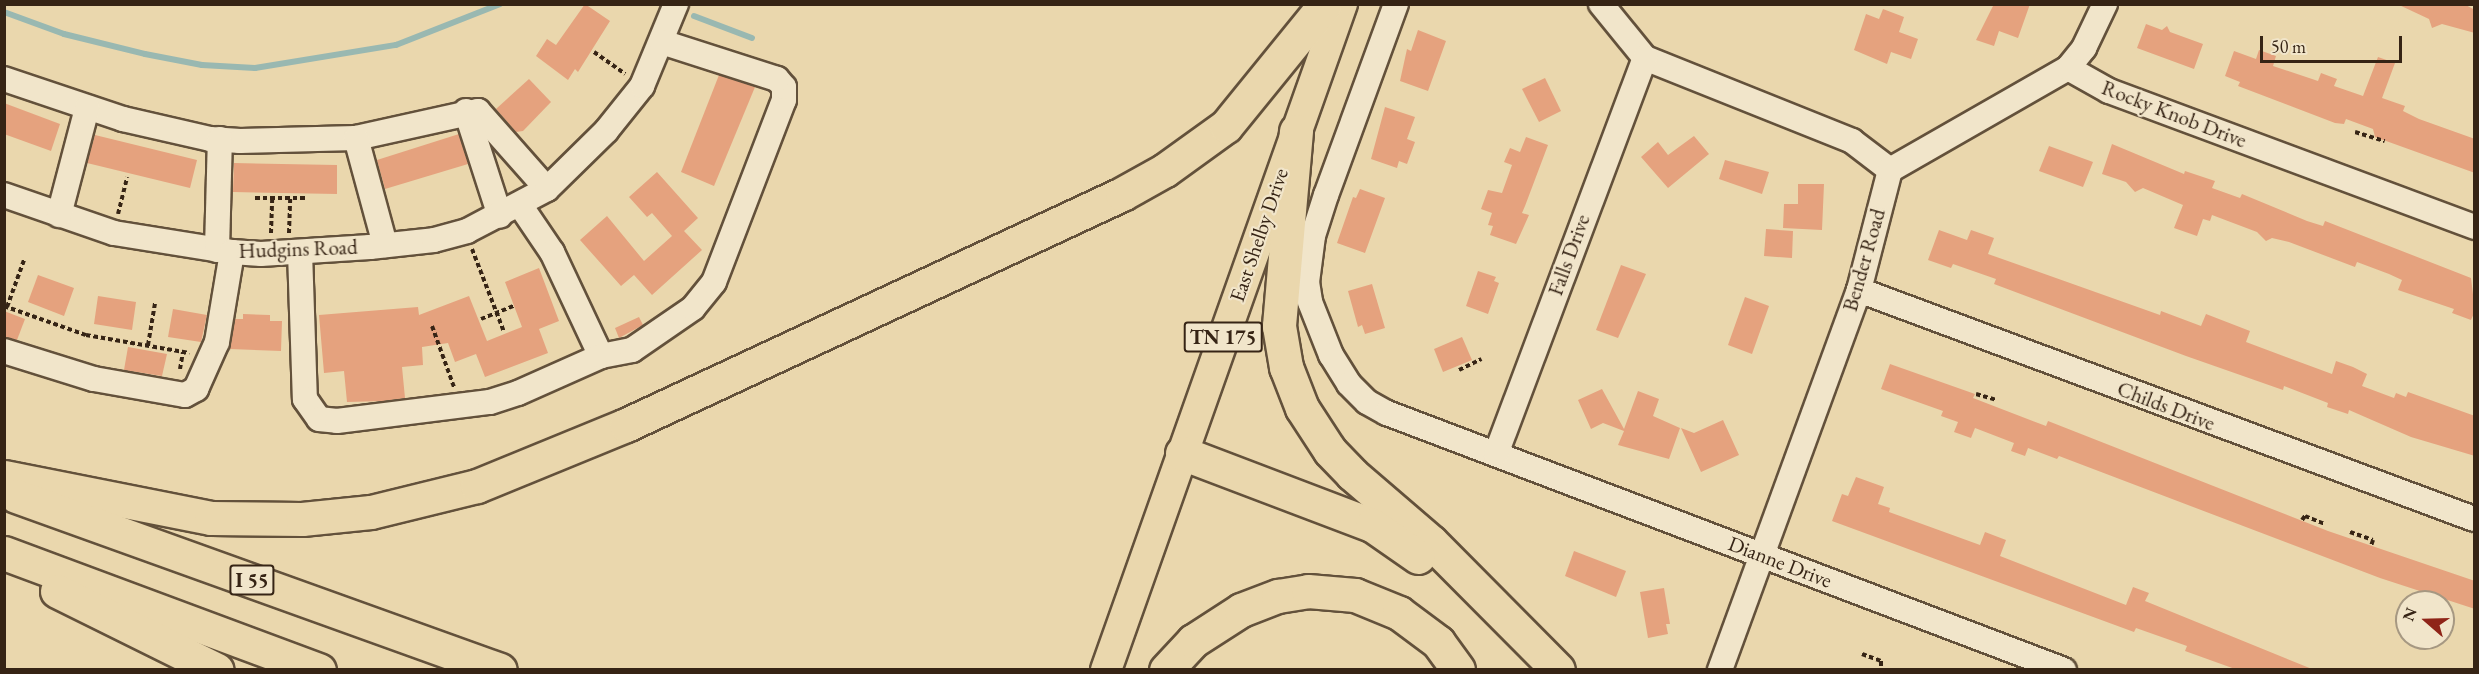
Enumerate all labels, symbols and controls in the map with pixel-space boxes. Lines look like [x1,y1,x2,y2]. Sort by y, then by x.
scale bar [2263,24,2406,62]
text: 50 m [2271,35,2306,58]
street label: Rocky Knob Drive [2098,75,2250,153]
street label: East Shelby Drive [1224,165,1294,305]
street label: Bender Road [1837,206,1891,314]
street label: Falls Drive [1543,211,1595,299]
street label: Hudgins Road [238,234,358,264]
road number: TN 175 [1182,320,1264,354]
street label: Childs Drive [2114,376,2218,436]
street label: Dianne Drive [1725,531,1835,593]
road number: I 55 [228,563,276,597]
north arrow [2395,590,2455,650]
text: N [2397,605,2422,624]

